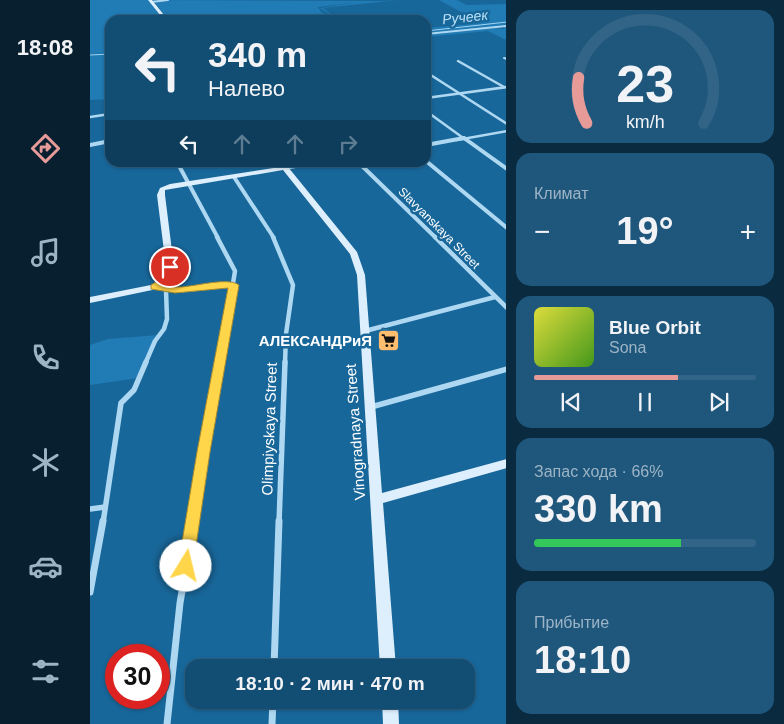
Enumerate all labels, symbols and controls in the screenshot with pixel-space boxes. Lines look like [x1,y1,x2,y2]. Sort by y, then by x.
water label: Ручеек [441,7,490,27]
text: 18:08 [17,35,73,60]
icon: left [125,35,190,100]
text: 340 m [208,35,307,74]
text: 23 [616,55,674,113]
text: Налево [208,76,285,101]
text: km/h [626,112,664,132]
icon: left [175,130,203,158]
icon: ahead [228,130,256,158]
icon: ahead [281,130,309,158]
icon: right [334,130,362,158]
icon: directions [28,131,63,166]
street label: Slavyanskaya Street [395,184,483,272]
text: Климат [534,185,588,202]
text: 19° [616,210,674,252]
text: − [534,216,550,247]
text: + [740,216,756,247]
icon: music [28,235,63,270]
pin [149,246,191,288]
icon: arrive [156,253,184,281]
text: Blue Orbit [609,317,701,338]
supermarket icon: АЛЕКСАНДРиЯ [376,328,400,352]
place label: АЛЕКСАНДРиЯ [259,332,372,349]
text: Sona [609,339,646,356]
icon: phone [28,340,63,375]
street label: Olimpiyskaya Street [258,361,280,496]
street label: Vinogradnaya Street [342,363,368,501]
icon: previous [557,388,585,416]
icon: pause [631,388,659,416]
icon: next [705,388,733,416]
icon: climate [28,445,63,480]
text: Запас хода · 66% [534,463,663,480]
text: 330 km [534,488,663,530]
position arrow [159,539,211,591]
icon: car [28,549,63,584]
text: Прибытие [534,614,609,631]
text: 18:10 [534,639,631,681]
speed limit sign: 30 [105,644,170,709]
icon: filters [28,654,63,689]
text: 18:10 · 2 мин · 470 m [235,673,425,694]

